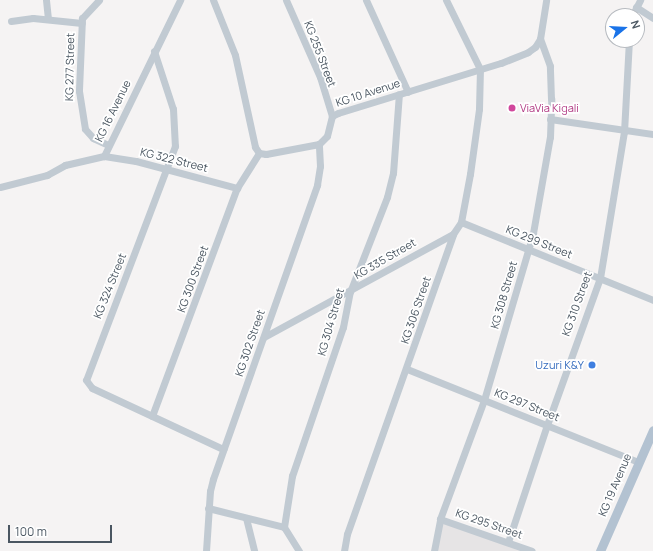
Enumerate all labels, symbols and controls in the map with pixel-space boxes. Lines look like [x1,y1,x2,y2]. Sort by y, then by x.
north arrow [605,8,645,48]
text: N [628,18,644,31]
street label: KG 255 Street [301,19,339,89]
street label: KG 277 Street [63,33,77,101]
street label: KG 10 Avenue [334,76,402,110]
street label: KG 16 Avenue [92,78,134,144]
place label: ViaVia Kigali [520,101,579,115]
marker: ViaVia Kigali [507,103,517,113]
street label: KG 322 Street [139,145,209,175]
street label: KG 299 Street [504,223,574,261]
street label: KG 335 Street [352,236,418,282]
street label: KG 300 Street [175,244,211,314]
street label: KG 324 Street [91,251,129,321]
street label: KG 308 Street [488,260,520,330]
street label: KG 310 Street [559,270,595,338]
street label: KG 306 Street [398,275,434,345]
street label: KG 304 Street [315,287,347,357]
street label: KG 302 Street [232,308,268,378]
place label: Uzuri K&Y [535,358,584,372]
marker: Uzuri K&Y [587,360,597,370]
street label: KG 297 Street [492,386,562,424]
street label: KG 19 Avenue [596,452,634,518]
street label: KG 295 Street [454,506,524,542]
scale bar [10,517,114,543]
text: 100 m [15,523,47,540]

